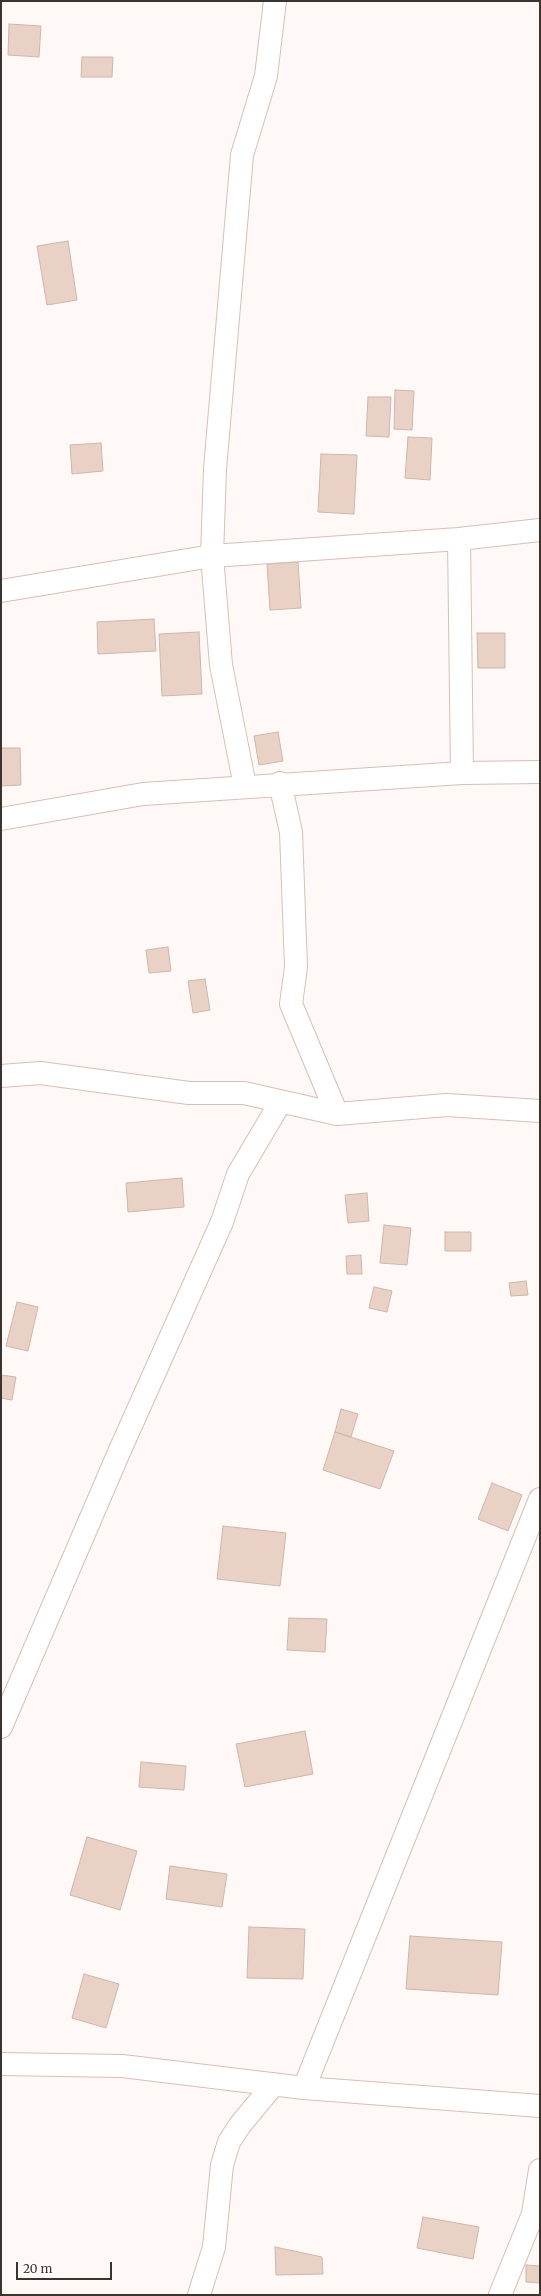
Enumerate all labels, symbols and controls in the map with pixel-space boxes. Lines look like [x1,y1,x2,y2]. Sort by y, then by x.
scale bar [18,2254,114,2280]
text: 20 m [23,2261,52,2276]

